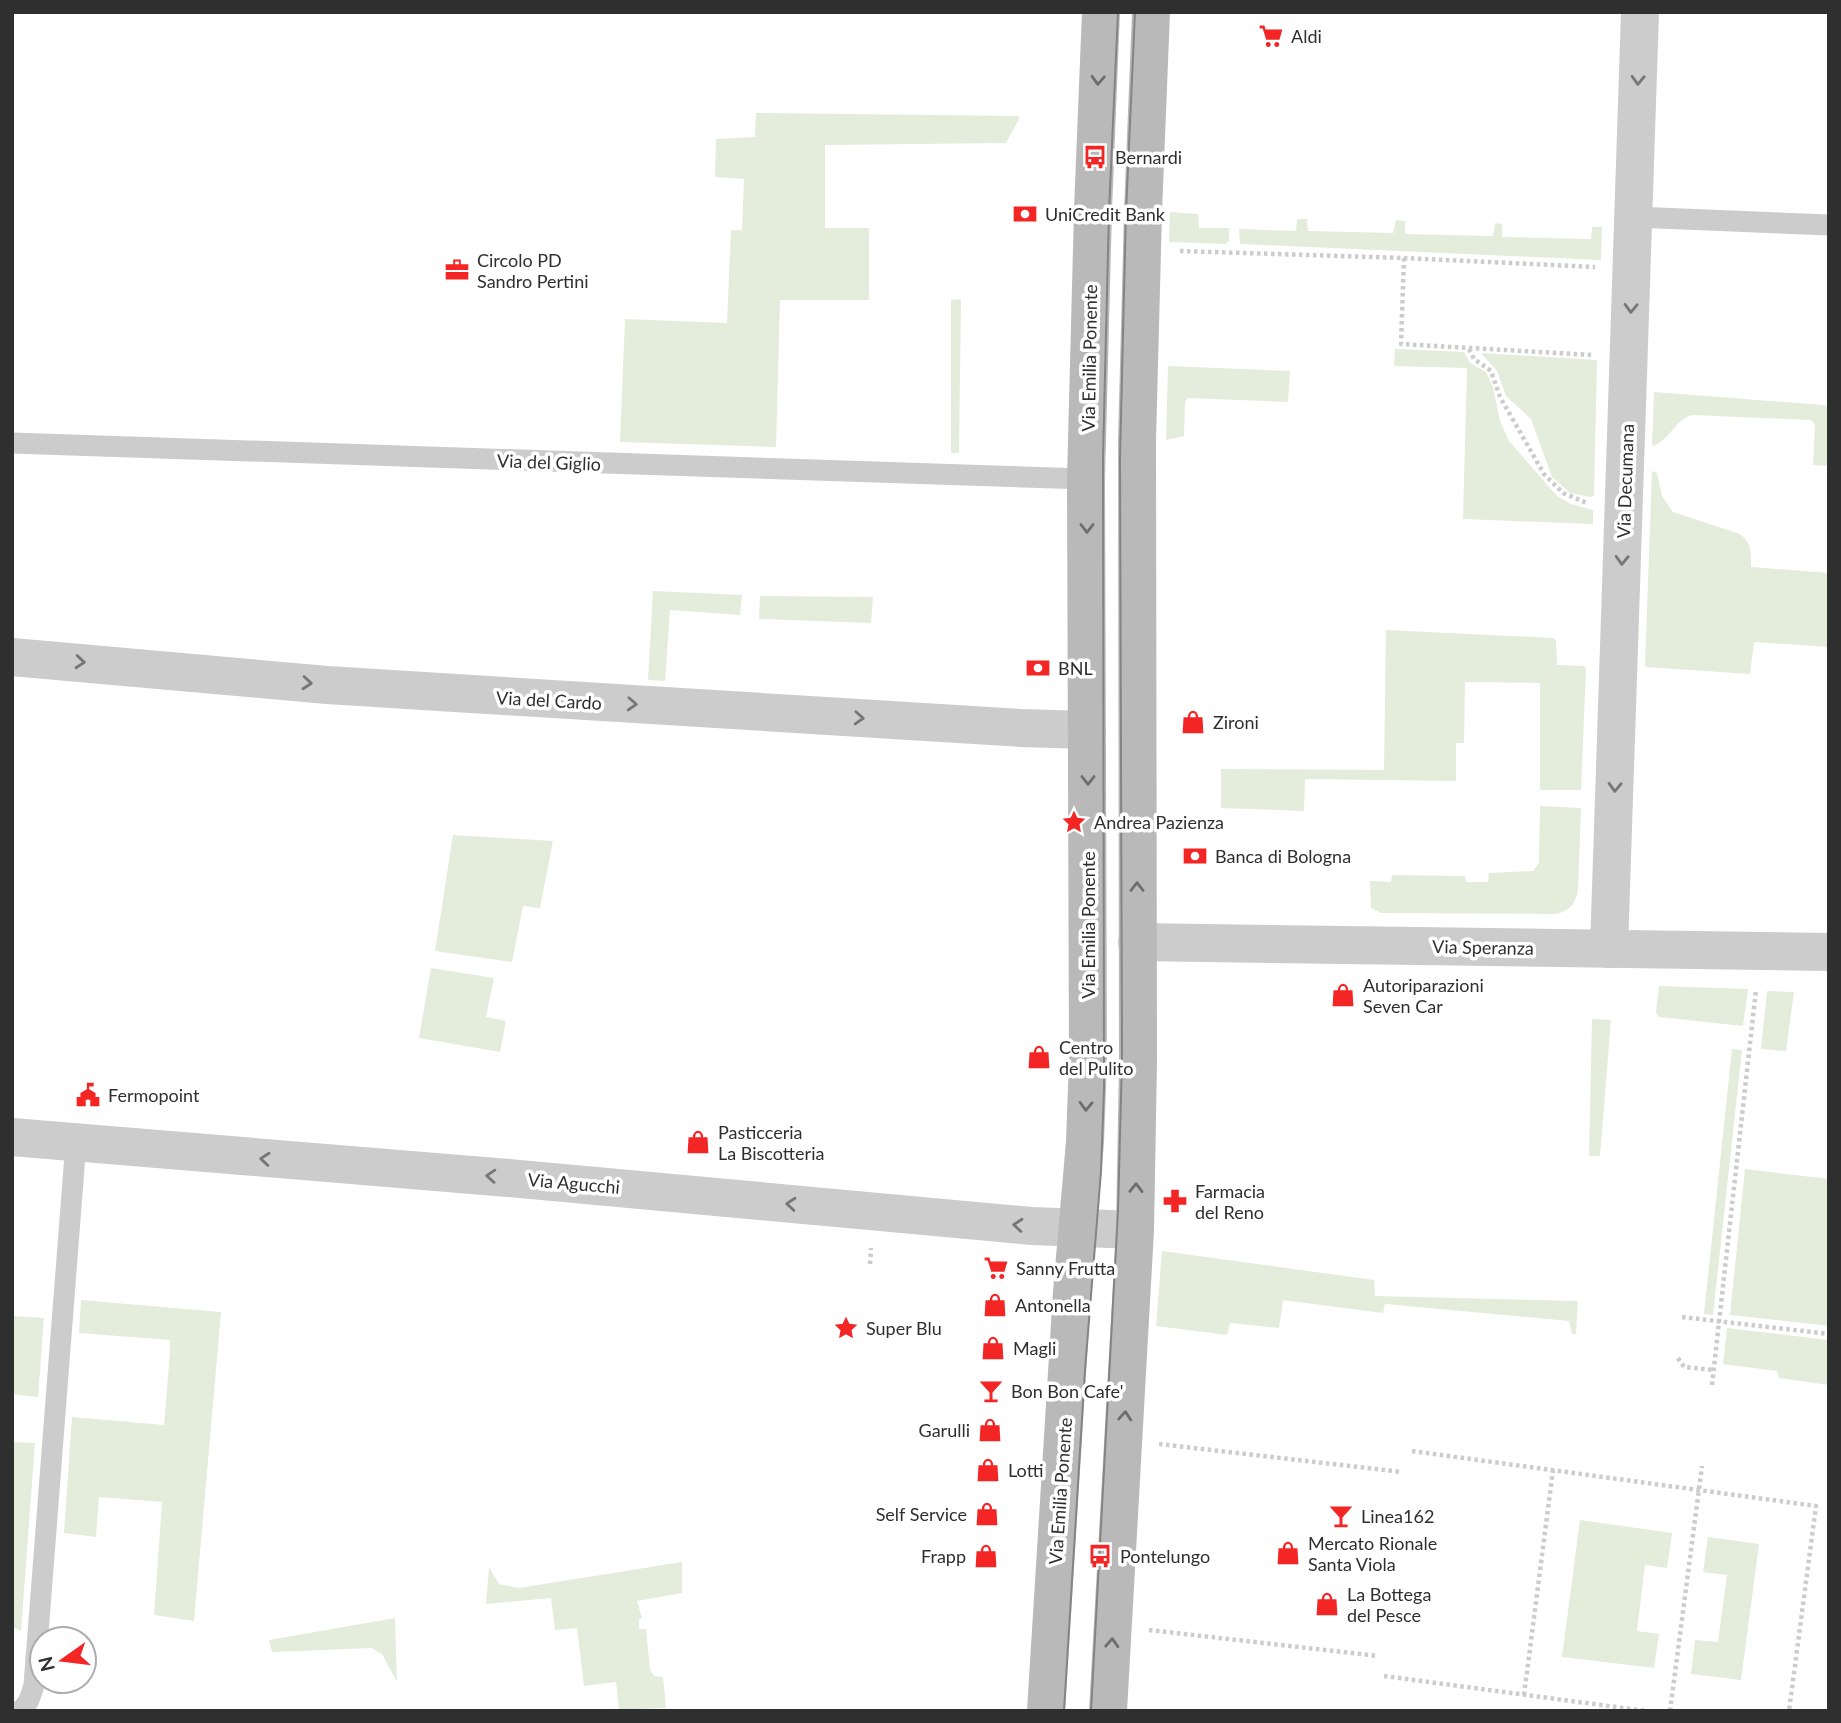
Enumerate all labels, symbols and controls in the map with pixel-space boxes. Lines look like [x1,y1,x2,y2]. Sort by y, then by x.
supermarket icon: Aldi [1257,22,1285,50]
place label: Aldi [1291,25,1322,47]
one-way arrow [1091,75,1106,86]
one-way arrow [1630,75,1645,86]
bus stop icon: Bernardi [1081,143,1109,171]
place label: Bernardi [1115,146,1182,168]
bank icon: UniCredit Bank [1011,200,1039,228]
place label: UniCredit Bank [1045,203,1166,225]
place label: Circolo PD Sandro Pertini [477,249,589,292]
office icon: Circolo PD Sandro Pertini [443,256,471,284]
street label: Via Emilia Ponente [1077,284,1101,432]
one-way arrow [1623,303,1638,314]
street label: Via Decumana [1612,423,1638,539]
street label: Via del Giglio [497,449,601,475]
one-way arrow [1079,523,1095,534]
one-way arrow [1615,554,1630,565]
one-way arrow [75,654,86,669]
bank icon: BNL [1024,654,1052,682]
place label: BNL [1058,657,1093,679]
one-way arrow [302,675,313,690]
street label: Via del Cardo [496,686,602,714]
one-way arrow [626,697,637,712]
shop icon: Zironi [1179,708,1207,736]
one-way arrow [853,711,864,726]
place label: Zironi [1213,711,1259,733]
one-way arrow [1080,775,1096,786]
one-way arrow [1607,782,1623,793]
place icon: Andrea Pazienza [1060,808,1088,836]
place label: Andrea Pazienza [1094,811,1224,833]
bank icon: Banca di Bologna [1181,842,1209,870]
place label: Banca di Bologna [1215,845,1351,867]
street label: Via Emilia Ponente [1077,851,1099,999]
one-way arrow [1129,882,1145,892]
street label: Via Speranza [1432,935,1534,959]
place label: Autoriparazioni Seven Car [1363,974,1484,1017]
shop icon: Autoriparazioni Seven Car [1329,981,1357,1009]
place label: Centro del Pulito [1059,1036,1133,1079]
shop icon: Centro del Pulito [1025,1043,1053,1071]
public building icon: Fermopoint [74,1081,102,1109]
place label: Fermopoint [108,1084,200,1106]
one-way arrow [1079,1100,1094,1111]
place label: Pasticceria La Biscotteria [718,1121,824,1164]
shop icon: Pasticceria La Biscotteria [684,1128,712,1156]
one-way arrow [259,1151,270,1166]
street label: Via Agucchi [527,1168,621,1198]
one-way arrow [486,1169,497,1184]
place label: Farmacia del Reno [1195,1180,1265,1223]
one-way arrow [1128,1183,1143,1194]
pharmacy icon: Farmacia del Reno [1161,1187,1189,1215]
one-way arrow [785,1197,796,1212]
one-way arrow [1012,1217,1024,1232]
supermarket icon: Sanny Frutta [982,1254,1010,1282]
place label: Sanny Frutta [1016,1257,1115,1279]
shop icon: Antonella [981,1291,1009,1319]
place label: Antonella [1015,1294,1091,1316]
place icon: Super Blu [832,1314,860,1342]
place label: Super Blu [866,1317,942,1339]
shop icon: Magli [979,1334,1007,1362]
place label: Magli [1013,1337,1056,1359]
bar icon: Bon Bon Cafe' [977,1377,1005,1405]
place label: Bon Bon Cafe' [1011,1380,1123,1402]
one-way arrow [1118,1410,1133,1421]
shop icon: Garulli [976,1416,1004,1444]
street label: Via Emilia Ponente [1044,1417,1076,1565]
place label: Garulli [919,1419,970,1441]
shop icon: Lotti [974,1456,1002,1484]
place label: Lotti [1008,1459,1043,1481]
shop icon: Self Service [973,1500,1001,1528]
bar icon: Linea162 [1327,1502,1355,1530]
place label: Self Service [876,1503,967,1525]
place label: Linea162 [1361,1505,1434,1527]
place label: Mercato Rionale Santa Viola [1308,1532,1437,1575]
shop icon: Mercato Rionale Santa Viola [1274,1539,1302,1567]
shop icon: Frapp [972,1542,1000,1570]
bus stop icon: Pontelungo [1086,1542,1114,1570]
place label: Frapp [921,1545,966,1567]
place label: Pontelungo [1120,1545,1210,1567]
place label: La Bottega del Pesce [1347,1583,1431,1626]
shop icon: La Bottega del Pesce [1313,1590,1341,1618]
north arrow [28,1625,98,1695]
one-way arrow [1104,1637,1119,1648]
text: N [33,1654,59,1674]

